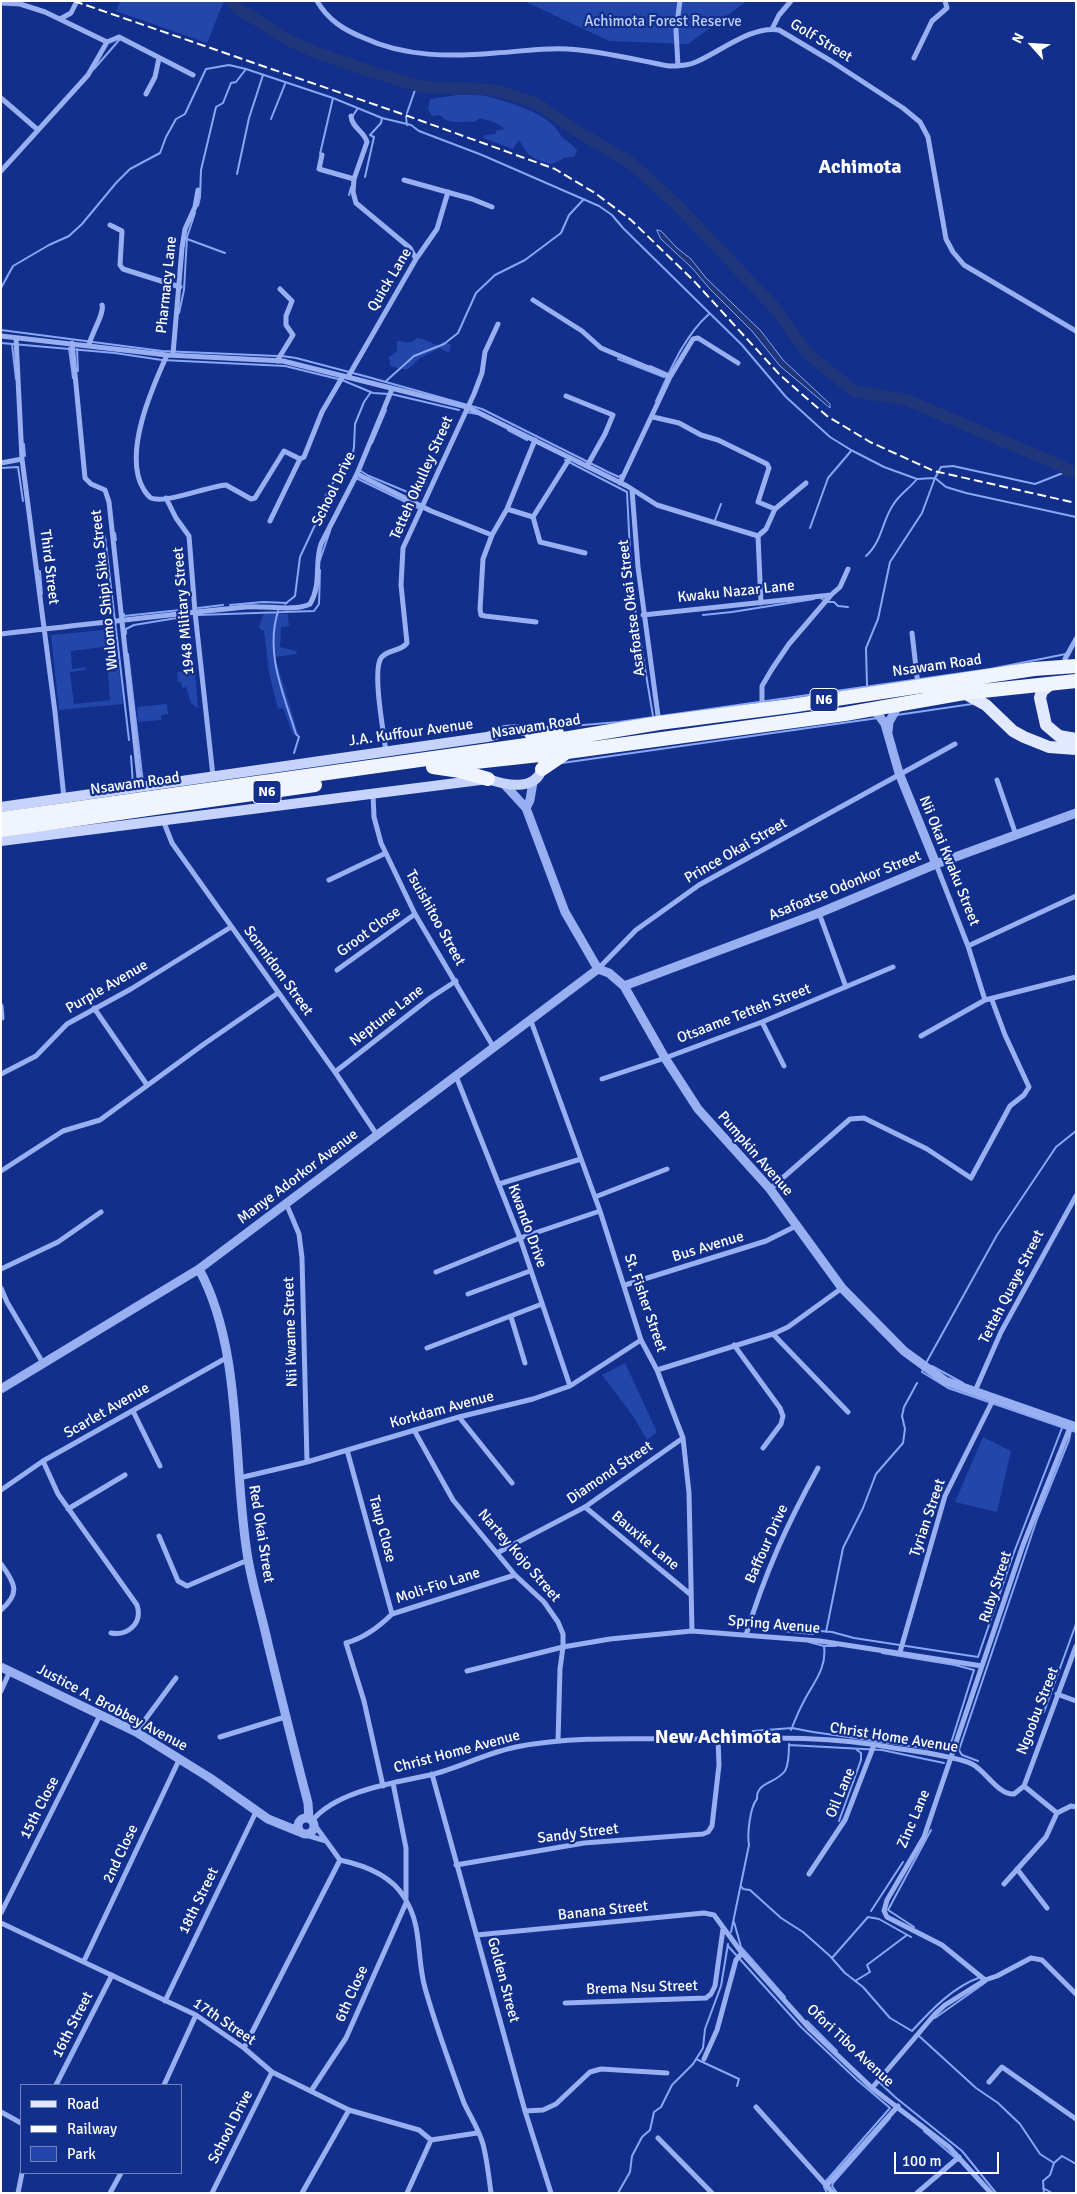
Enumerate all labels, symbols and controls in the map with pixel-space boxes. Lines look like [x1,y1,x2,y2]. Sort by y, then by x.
park label: Achimota Forest Reserve [584,13,742,31]
street label: Golf Street [787,15,855,67]
north arrow [1007,20,1057,70]
text: N [1008,30,1028,46]
district label: Achimota [818,156,902,180]
street label: Pharmacy Lane [153,235,181,335]
street label: Quick Lane [364,245,416,315]
street label: Tetteh Okulley Street [387,413,457,543]
street label: School Drive [308,449,360,529]
street label: Wulomo Shipi Sika Street [88,509,122,671]
street label: Third Street [35,529,63,605]
street label: Asafoatse Okai Street [615,539,649,677]
street label: 1948 Military Street [169,546,199,676]
street label: Kwaku Nazar Lane [677,577,795,607]
street label: Nsawam Road [891,651,983,681]
road number: N6 [810,688,838,712]
street label: Nsawam Road [490,711,582,743]
street label: J.A. Kuffour Avenue [348,715,474,751]
street label: Nsawam Road [89,769,181,799]
road number: N6 [253,780,281,804]
street label: Nii Okai Kwaku Street [915,793,983,929]
street label: Prince Okai Street [681,814,791,888]
street label: Asafoatse Odonkor Street [766,847,924,925]
street label: Tsuishitoo Street [401,867,469,969]
street label: Groot Close [334,903,404,961]
street label: Sonnidom Street [239,923,317,1019]
street label: Purple Avenue [63,956,151,1018]
street label: Otsaame Tetteh Street [675,980,813,1048]
street label: Neptune Lane [346,981,428,1051]
street label: Pumpkin Avenue [713,1108,797,1200]
street label: Manye Adorkor Avenue [234,1126,362,1228]
street label: Kwando Drive [504,1182,550,1270]
street label: Tetteh Quaye Street [976,1227,1048,1347]
street label: Bus Avenue [670,1228,746,1266]
street label: St. Fisher Street [620,1251,670,1355]
street label: Nii Kwame Street [280,1277,302,1387]
street label: Scarlet Avenue [61,1379,153,1443]
street label: Korkdam Avenue [388,1387,496,1433]
street label: Diamond Street [564,1438,656,1508]
street label: Tyrian Street [906,1477,950,1559]
street label: Red Okai Street [244,1484,278,1584]
street label: Taup Close [364,1494,400,1564]
street label: Baffour Drive [742,1502,792,1586]
street label: Nartey Kojo Street [474,1506,564,1606]
street label: Bauxite Lane [608,1508,682,1574]
street label: Ruby Street [976,1549,1016,1625]
street label: Moli-Fio Lane [394,1564,482,1608]
street label: Spring Avenue [727,1612,821,1638]
street label: Justice A. Brobbey Avenue [34,1661,190,1755]
street label: Ngoobu Street [1013,1665,1063,1757]
street label: Christ Home Avenue [829,1719,959,1757]
district label: New Achimota [655,1726,781,1750]
street label: Christ Home Avenue [392,1727,522,1777]
street label: Oil Lane [822,1765,860,1821]
street label: 15th Close [17,1774,63,1842]
street label: Zinc Lane [894,1787,934,1851]
street label: Sandy Street [536,1820,620,1848]
street label: 2nd Close [100,1822,142,1886]
street label: 18th Street [175,1865,223,1937]
street label: Banana Street [557,1897,649,1925]
street label: Golden Street [483,1935,523,2025]
street label: 6th Close [332,1963,372,2025]
street label: Brema Nsu Street [586,1977,698,1999]
street label: 16th Street [49,1989,97,2061]
street label: 17th Street [189,1994,259,2050]
street label: Ofori Tibo Avenue [802,2001,898,2091]
legend [20,2084,182,2174]
street label: School Drive [205,2087,257,2167]
text: Road [67,2095,99,2113]
text: Railway [67,2120,117,2138]
scale bar [897,2142,1002,2174]
text: Park [67,2145,96,2163]
text: 100 m [902,2152,942,2170]

